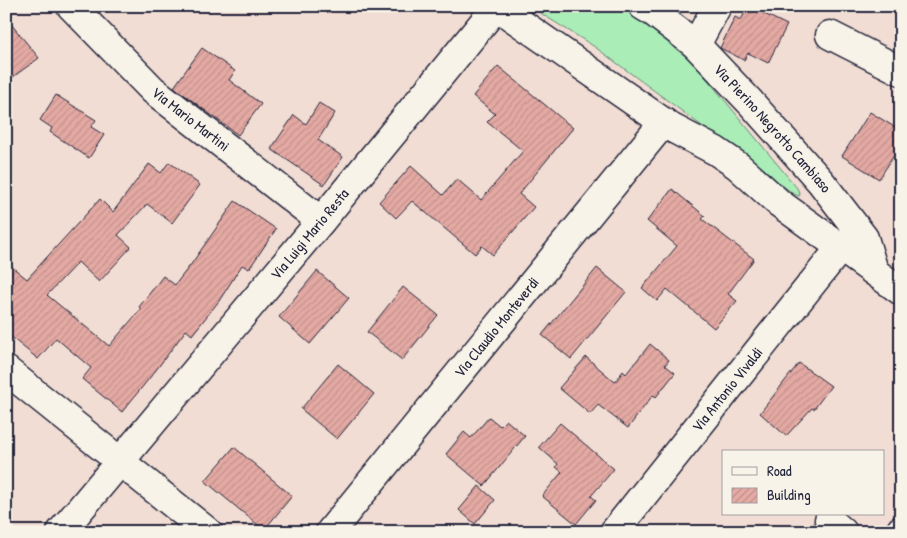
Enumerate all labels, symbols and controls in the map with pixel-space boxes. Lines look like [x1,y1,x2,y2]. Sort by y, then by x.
street label: Via Pierino Negrotto Cambiaso [709,59,837,197]
street label: Via Mario Martini [147,82,234,156]
street label: Via Luigi Mario Resta [265,184,354,284]
street label: Via Claudio Monteverdi [449,272,544,382]
street label: Via Antonio Vivaldi [687,342,767,436]
legend [722,450,884,516]
text: Road [767,460,792,481]
text: Building [767,484,811,505]

